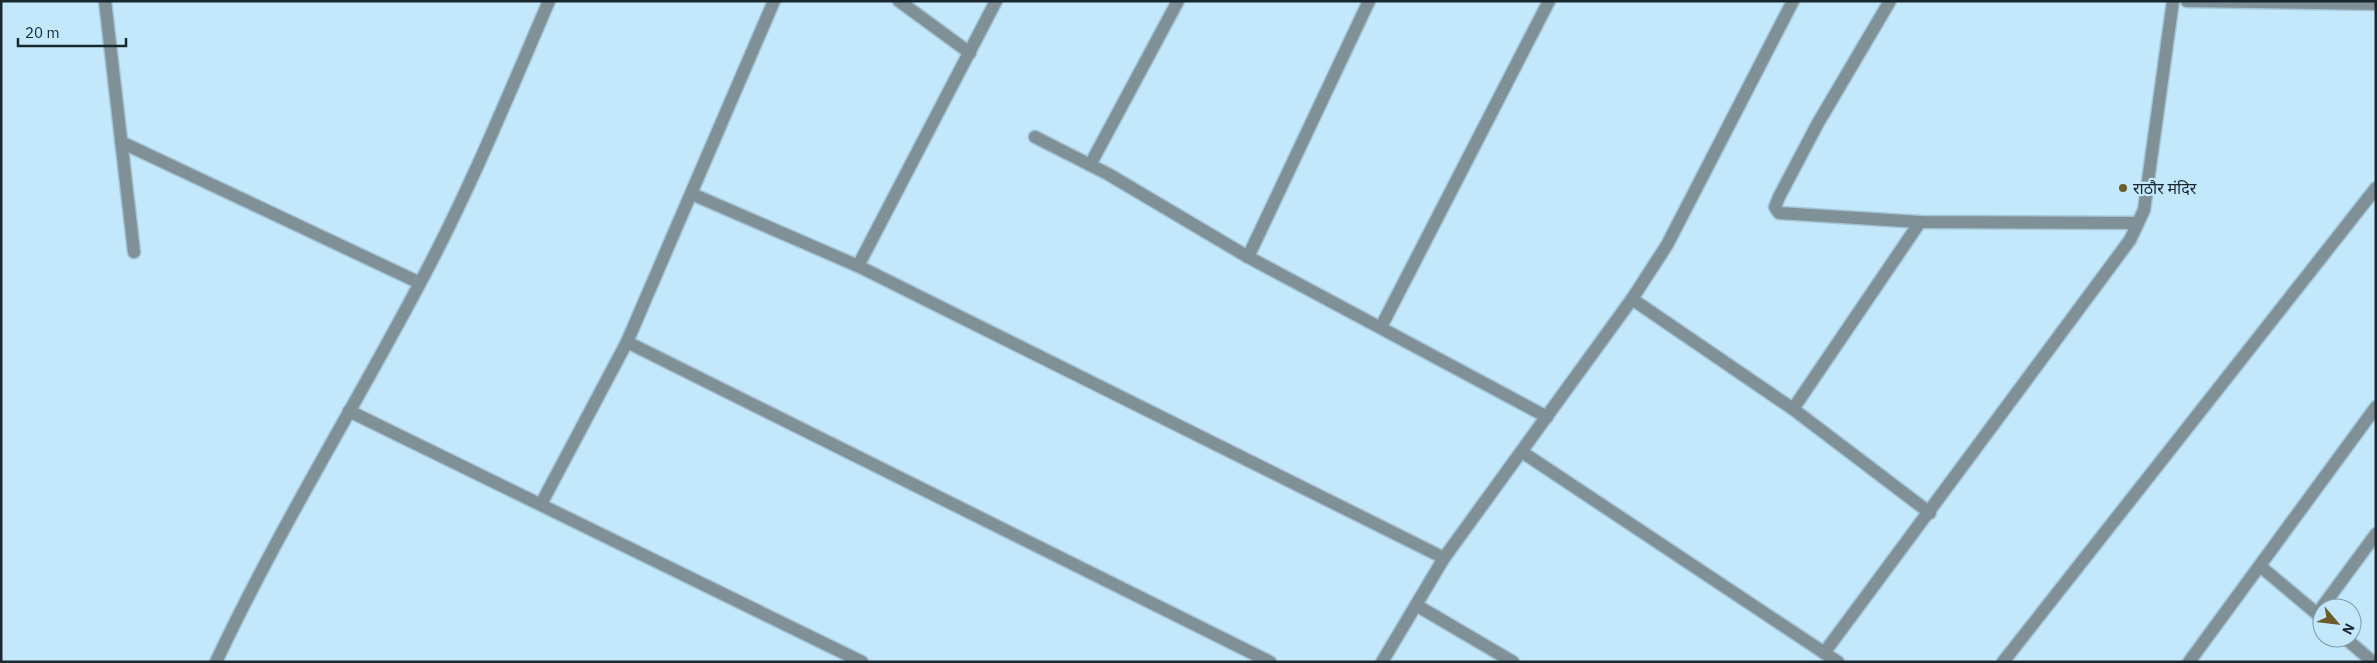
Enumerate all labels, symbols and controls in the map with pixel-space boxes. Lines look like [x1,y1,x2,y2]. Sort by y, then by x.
scale bar [18,15,125,47]
text: 20 m [25,23,60,42]
place label: राठौर मंदिर [2133,178,2197,198]
marker: राठौर मंदिर [2117,182,2129,194]
north arrow [2312,598,2362,648]
text: N [2338,620,2359,638]

